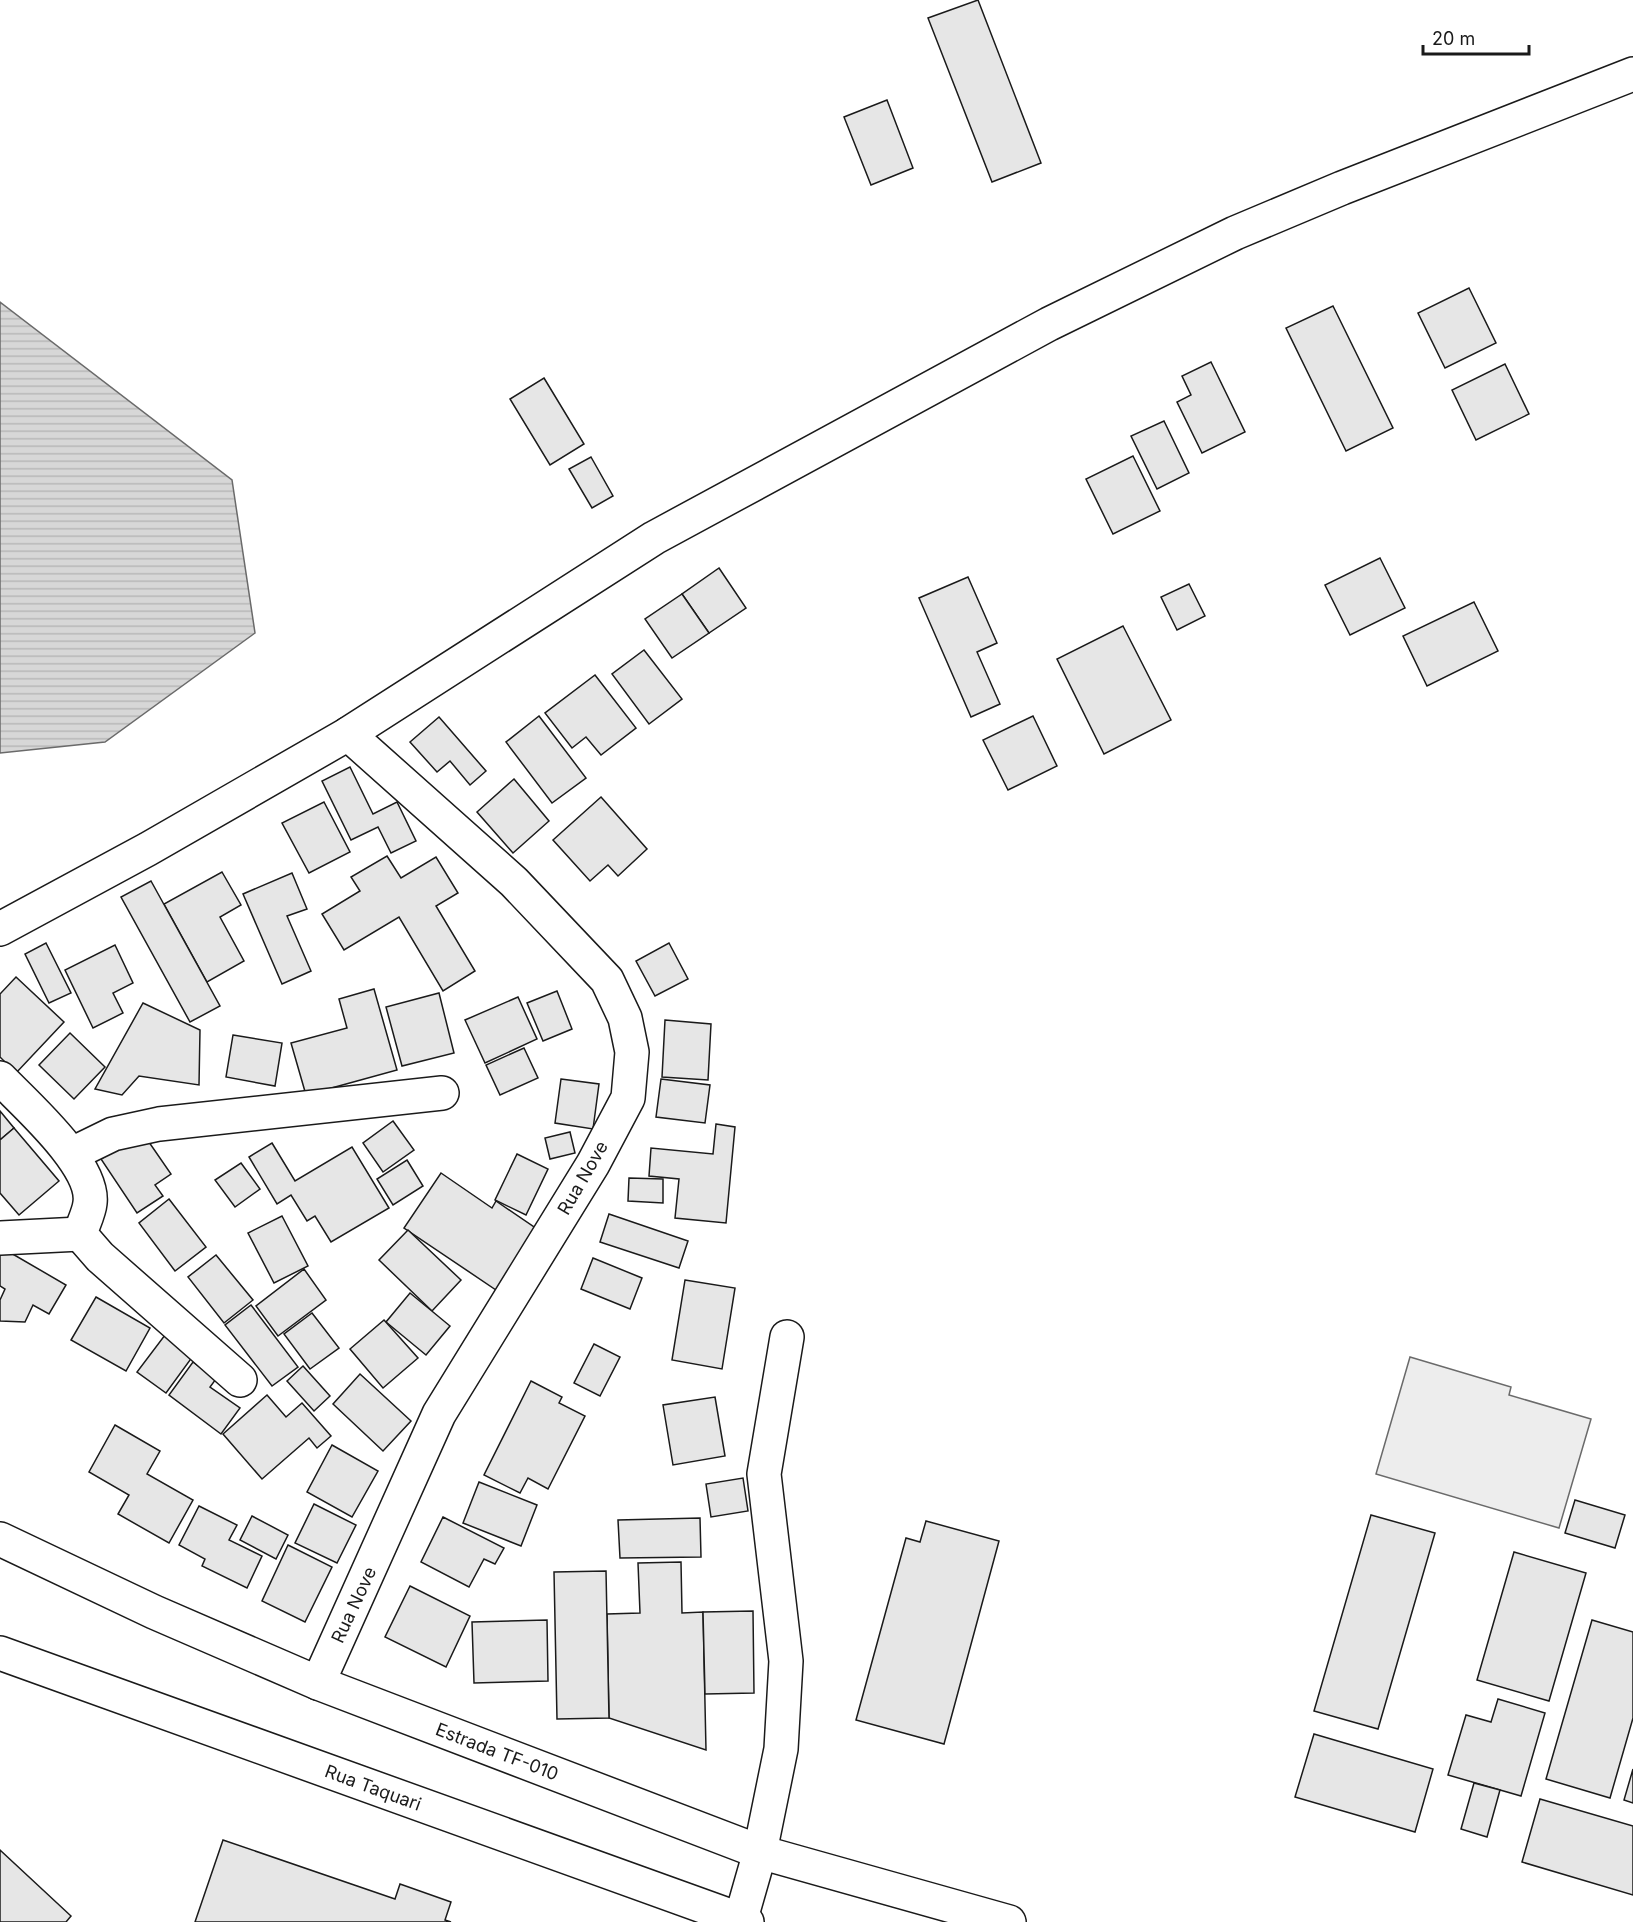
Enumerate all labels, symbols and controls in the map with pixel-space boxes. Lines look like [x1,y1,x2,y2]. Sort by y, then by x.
scale bar [1423,18,1530,56]
text: 20 m [1432,28,1475,49]
street label: Rua Nove [553,1137,612,1218]
street label: Rua Nove [327,1563,380,1646]
street label: Estrada TF-010 [433,1718,562,1785]
street label: Rua Taquari [322,1760,424,1815]

